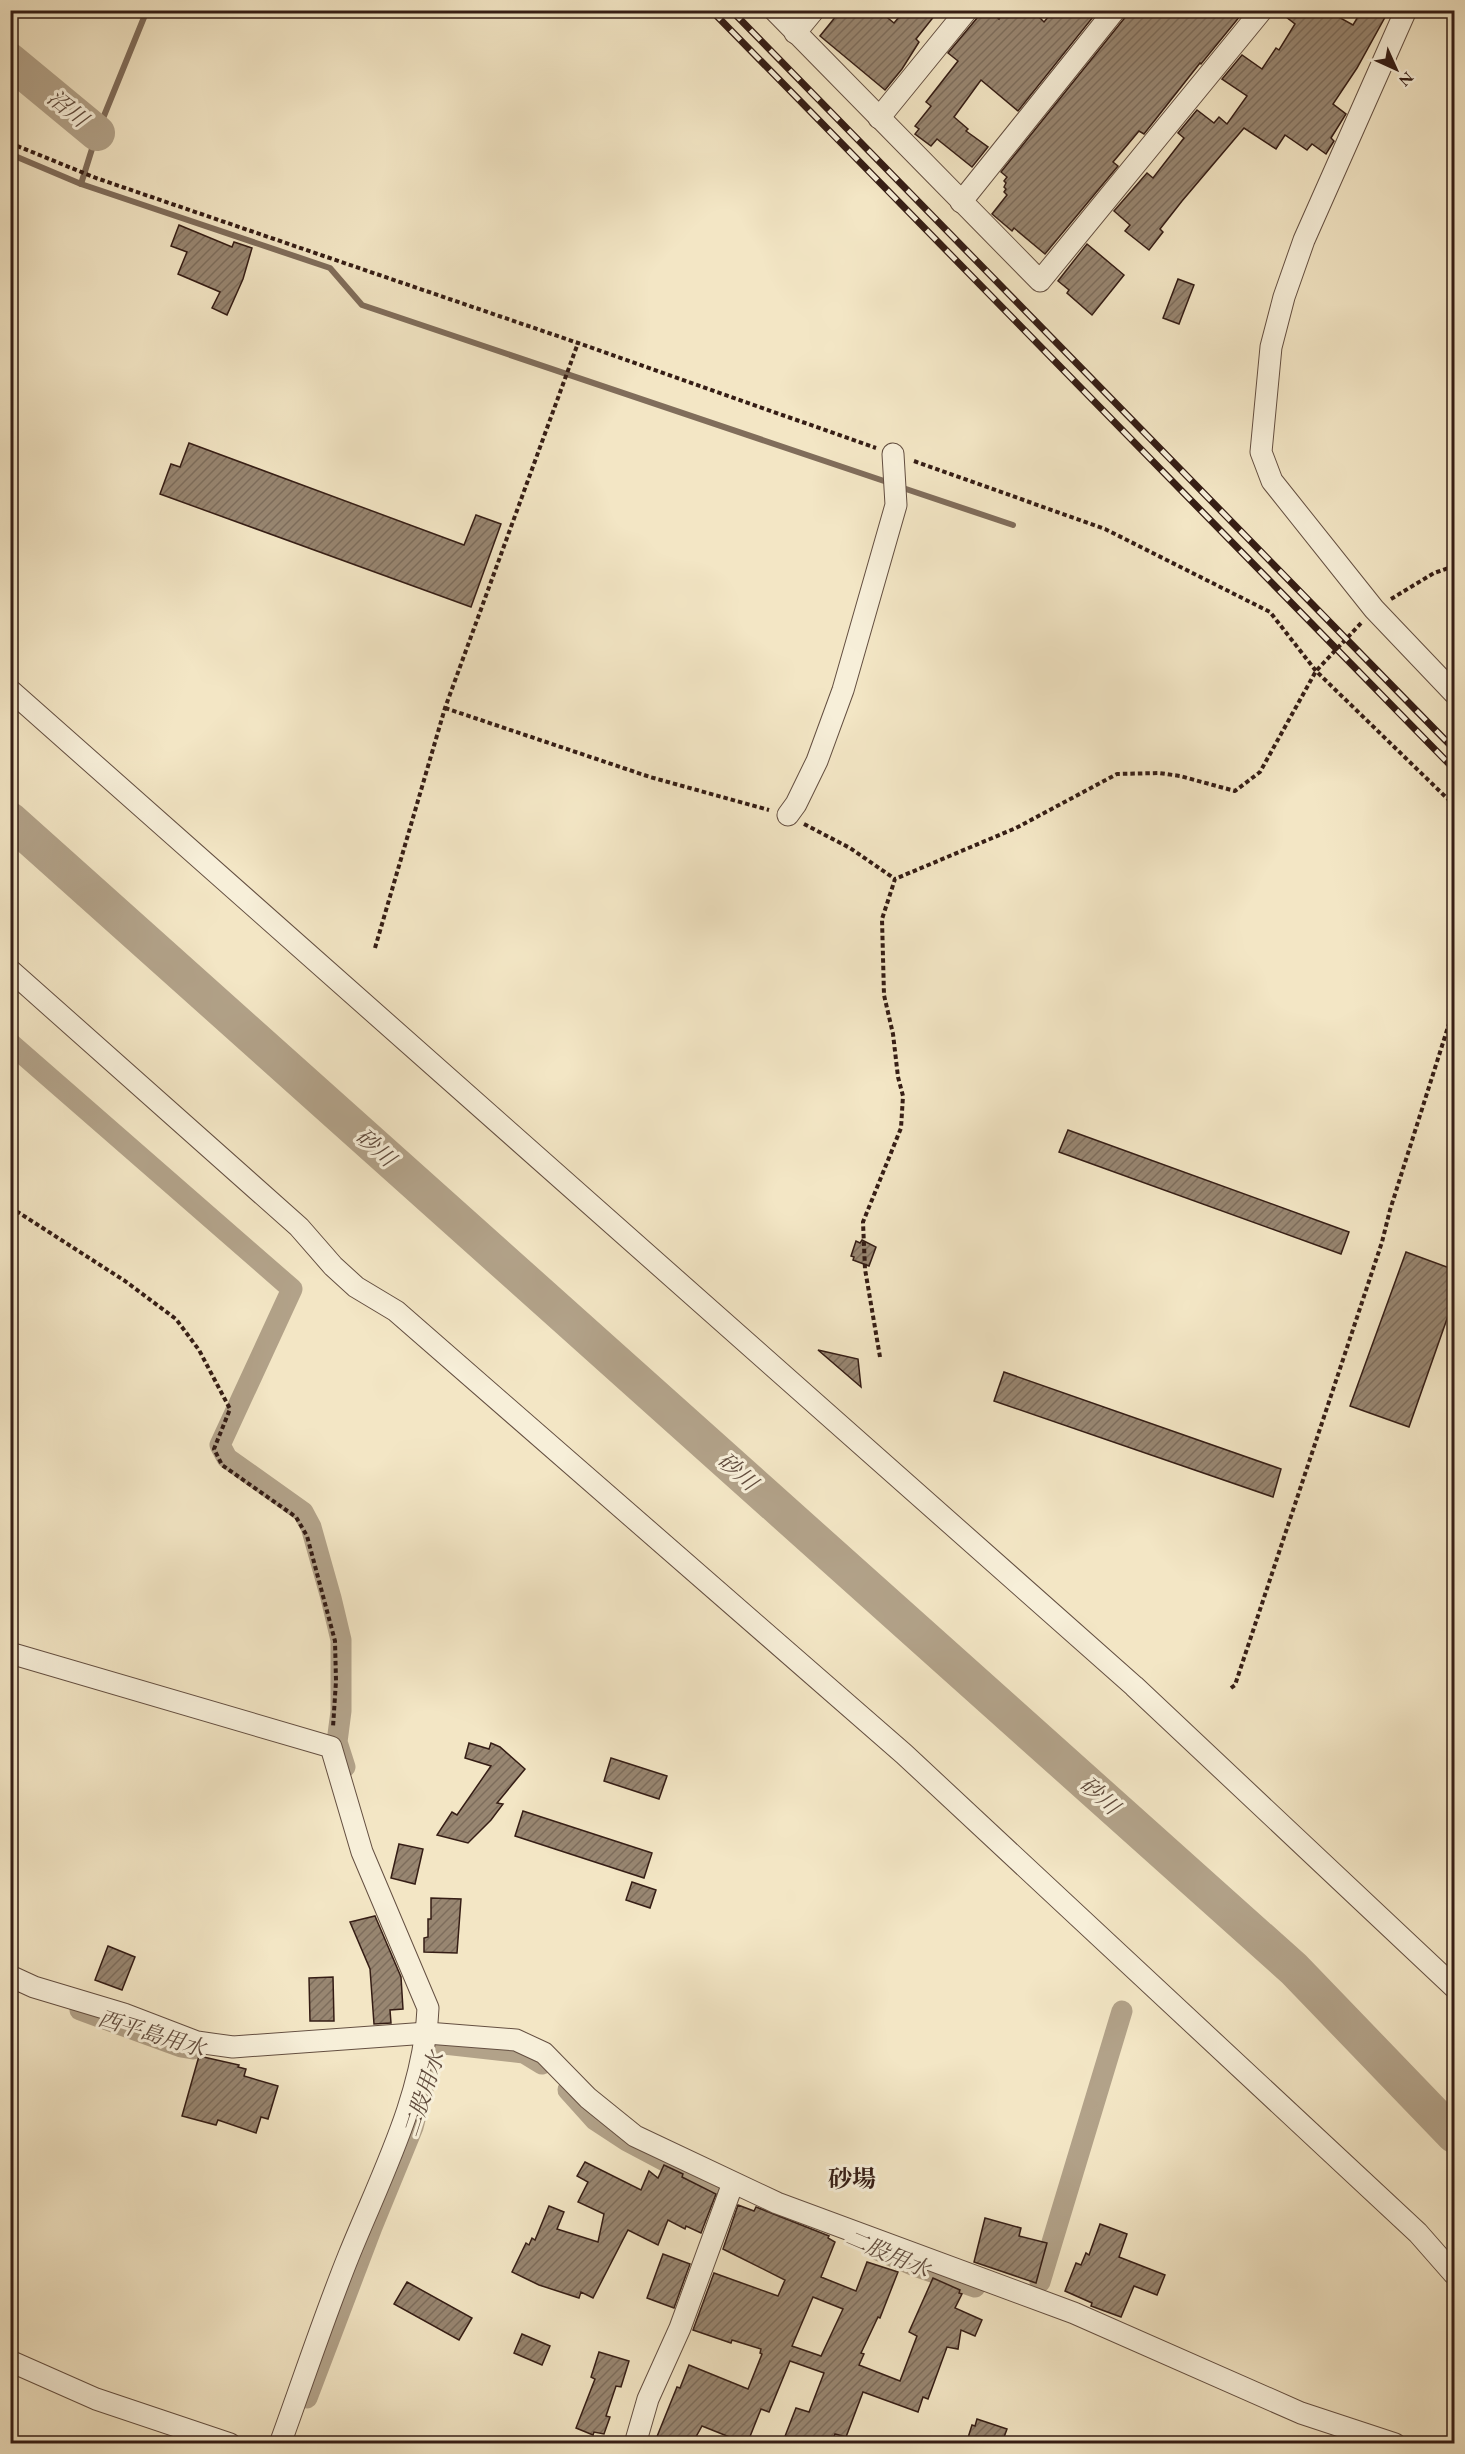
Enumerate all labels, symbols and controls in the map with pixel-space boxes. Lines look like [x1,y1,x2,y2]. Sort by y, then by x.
north arrow [1366,39,1426,99]
text: N [1394,67,1418,91]
water label: 沼川 [41,83,95,135]
water label: 砂川 [350,1122,403,1174]
water label: 砂川 [712,1446,765,1498]
water label: 砂川 [1074,1770,1127,1822]
water label: 西平島用水 [95,2004,211,2064]
water label: 二股用水 [396,2046,451,2140]
district label: 砂場 [828,2163,876,2194]
water label: 二股用水 [842,2223,936,2285]

